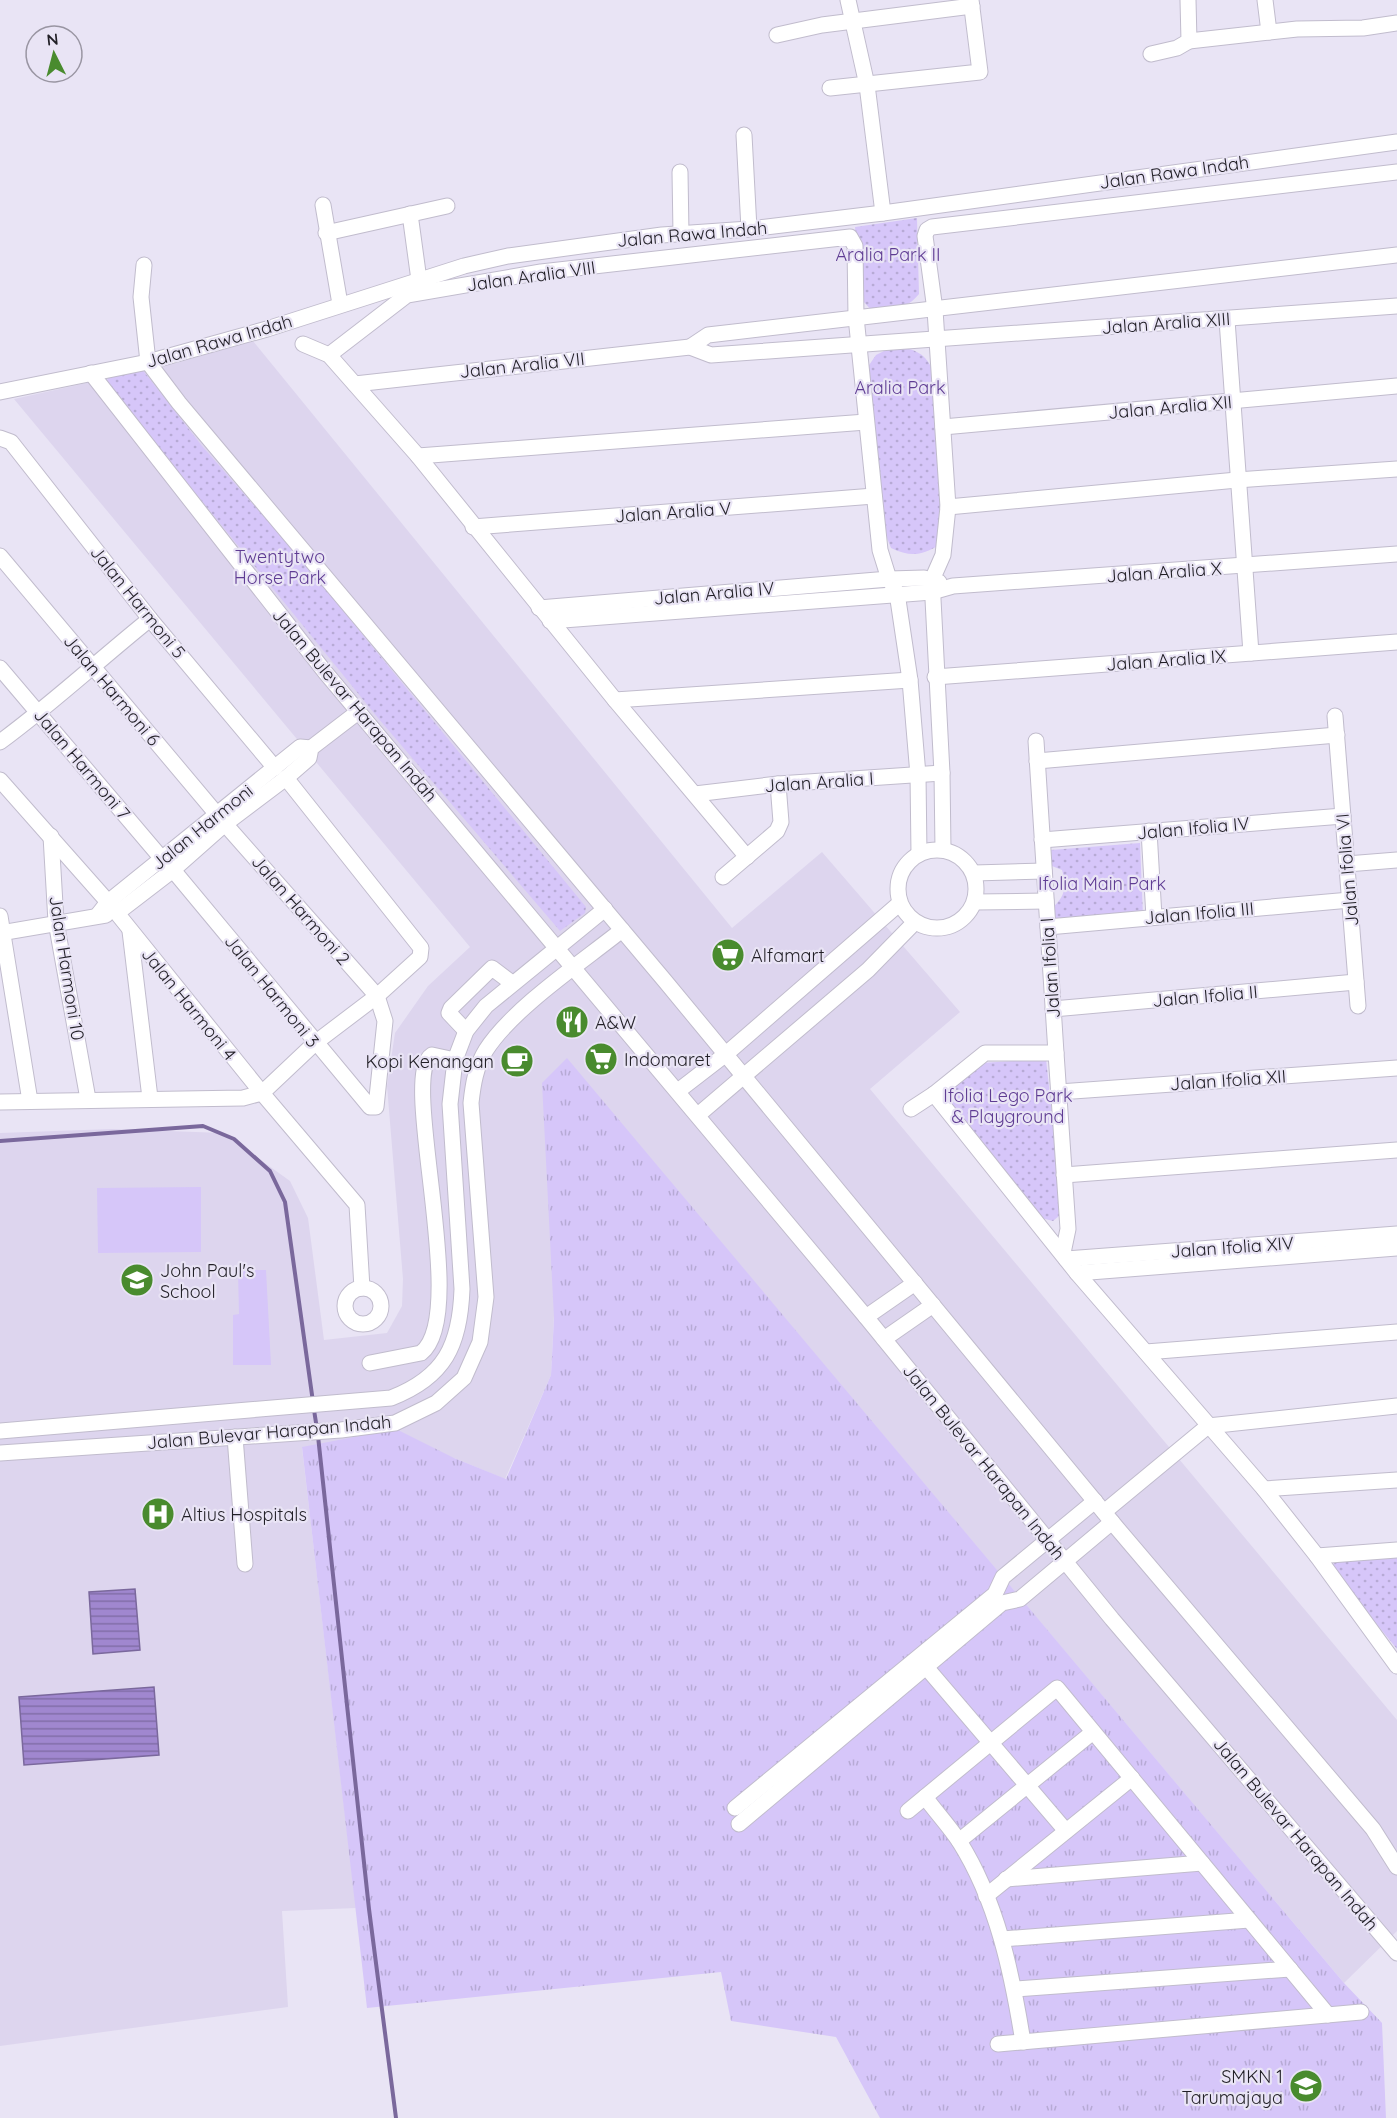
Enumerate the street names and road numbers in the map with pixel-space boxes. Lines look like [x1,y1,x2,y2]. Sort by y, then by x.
street label: Jalan Rawa Indah [1098,150,1250,194]
street label: Jalan Rawa Indah [616,216,768,252]
street label: Jalan Aralia VIII [465,256,597,296]
street label: Jalan Aralia XIII [1101,307,1231,339]
street label: Jalan Rawa Indah [143,309,295,373]
street label: Jalan Aralia VII [458,347,586,383]
street label: Jalan Aralia XII [1107,390,1233,424]
street label: Jalan Aralia V [614,496,732,528]
street label: Jalan Harmoni 5 [85,541,191,663]
street label: Jalan Aralia X [1106,556,1223,588]
street label: Jalan Aralia IV [653,576,775,610]
street label: Jalan Bulevar Harapan Indah [267,604,443,806]
street label: Jalan Harmoni 6 [59,630,166,751]
street label: Jalan Aralia IX [1105,644,1227,676]
street label: Jalan Harmoni 7 [29,704,135,824]
street label: Jalan Aralia I [764,767,874,797]
street label: Jalan Harmoni [147,779,257,875]
street label: Jalan Ifolia IV [1136,812,1250,844]
street label: Jalan Ifolia VI [1331,813,1363,927]
street label: Jalan Harmoni 2 [247,850,355,970]
street label: Jalan Harmoni 10 [44,894,90,1042]
street label: Jalan Ifolia III [1143,897,1255,929]
street label: Jalan Ifolia I [1035,917,1065,1019]
street label: Jalan Harmoni 3 [220,930,324,1052]
street label: Jalan Harmoni 4 [137,943,241,1065]
street label: Jalan Ifolia II [1151,980,1259,1012]
street label: Jalan Ifolia XII [1169,1064,1287,1096]
street label: Jalan Ifolia XIV [1169,1231,1295,1263]
street label: Jalan Bulevar Harapan Indah [898,1359,1070,1565]
street label: Jalan Bulevar Harapan Indah [146,1410,392,1454]
street label: Jalan Bulevar Harapan Indah [1208,1733,1384,1935]

